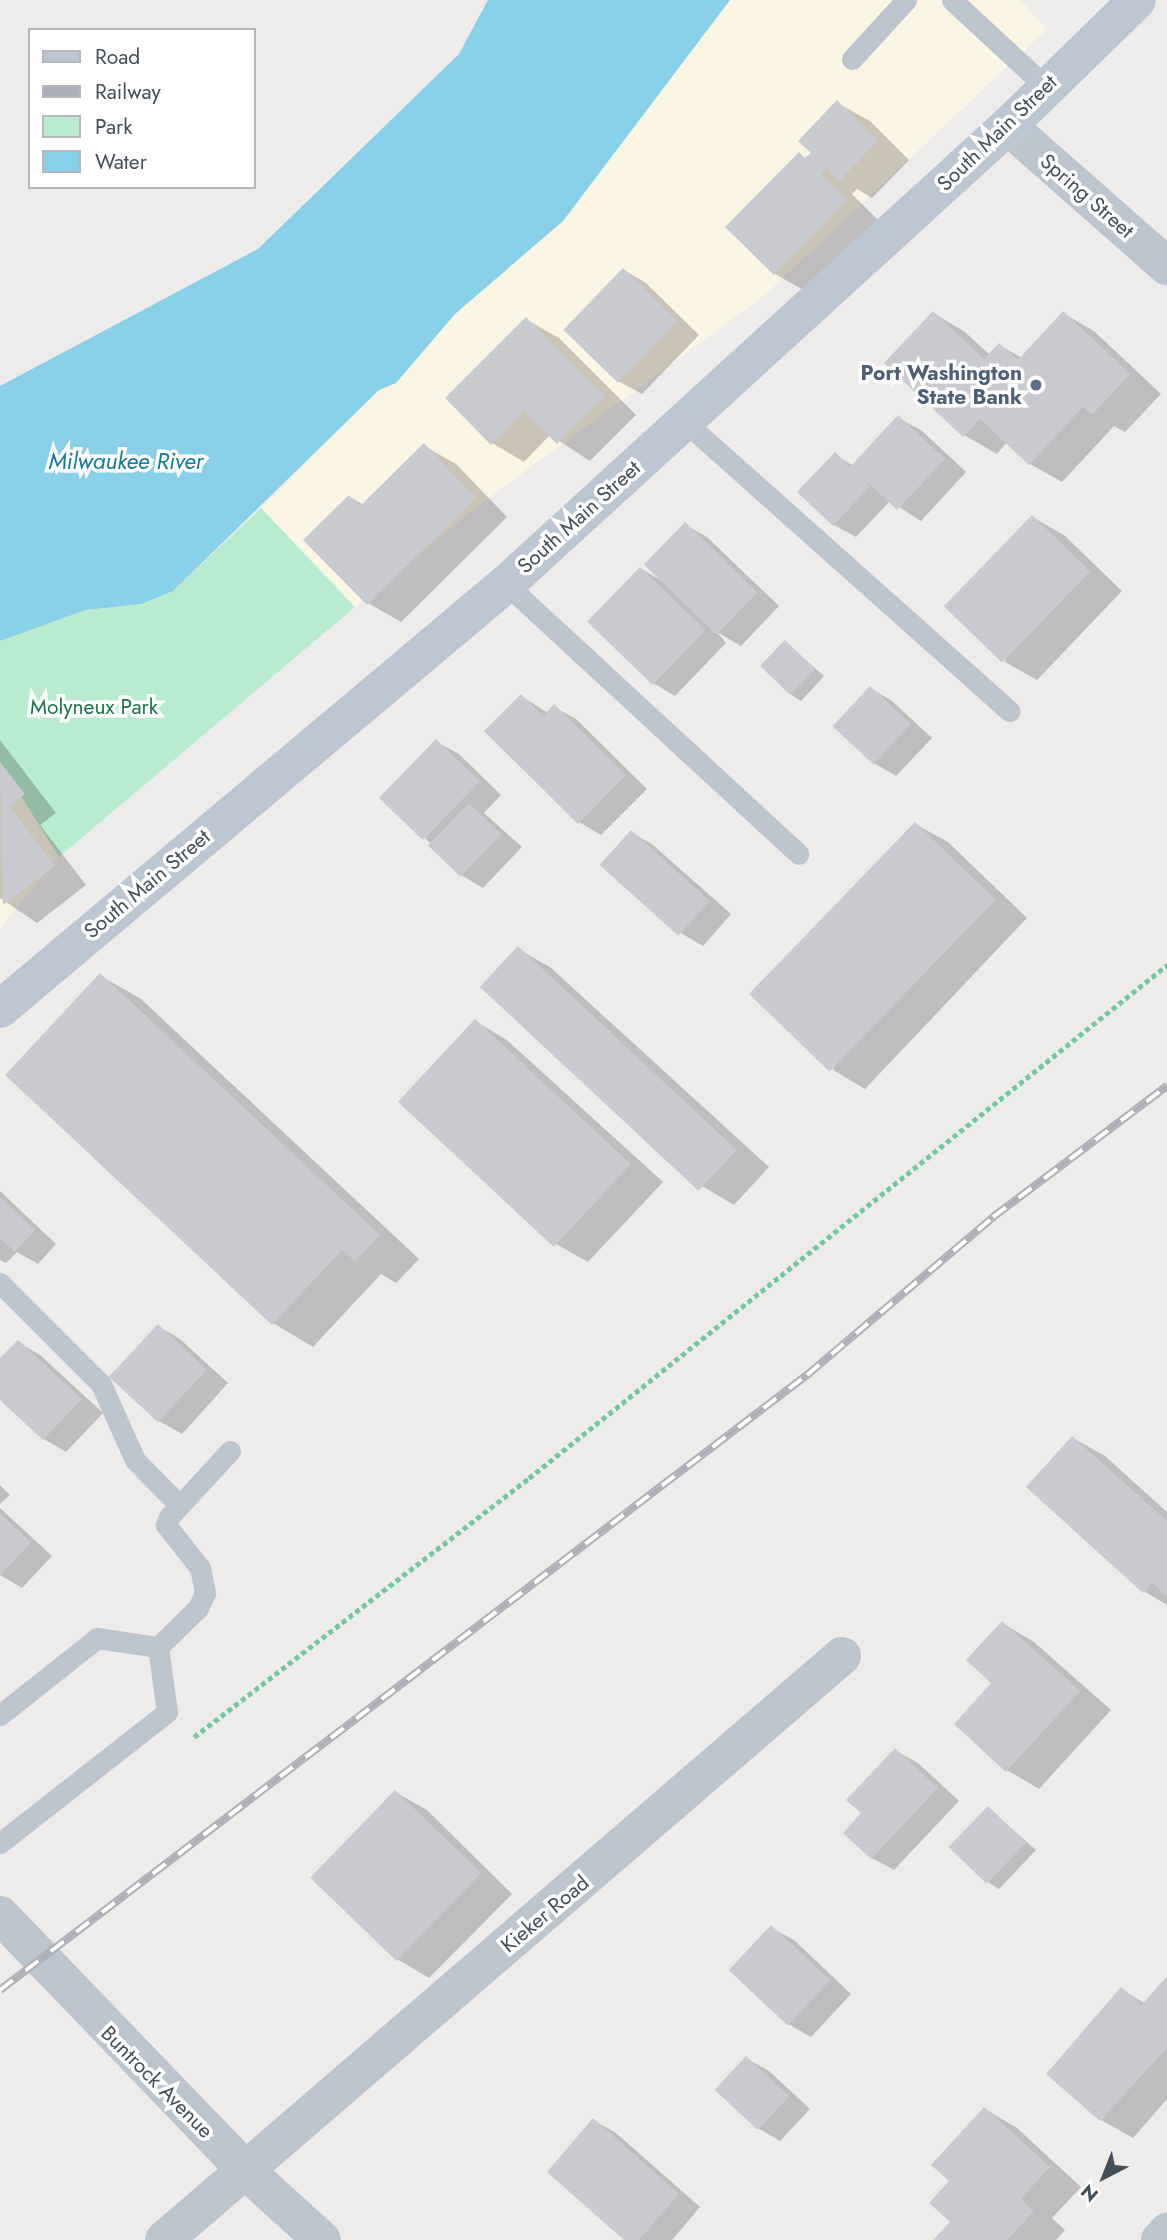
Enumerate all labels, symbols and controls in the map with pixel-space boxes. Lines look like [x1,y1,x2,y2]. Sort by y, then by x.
legend [28,28,256,189]
text: Road [95,42,140,72]
street label: South Main Street [932,70,1062,196]
text: Railway [95,77,161,107]
text: Park [95,112,132,142]
text: Water [95,147,147,177]
street label: Spring Street [1035,149,1139,243]
place label: Port Washington State Bank [861,360,1022,410]
marker: Port Washington State Bank [1028,377,1044,393]
water label: Milwaukee River [49,447,203,475]
street label: South Main Street [512,455,646,579]
park label: Molyneux Park [30,694,158,720]
street label: South Main Street [79,824,215,944]
street label: Kieker Road [496,1870,594,1958]
street label: Buntrock Avenue [96,2021,218,2143]
north arrow [1069,2142,1139,2212]
text: N [1075,2178,1104,2208]

